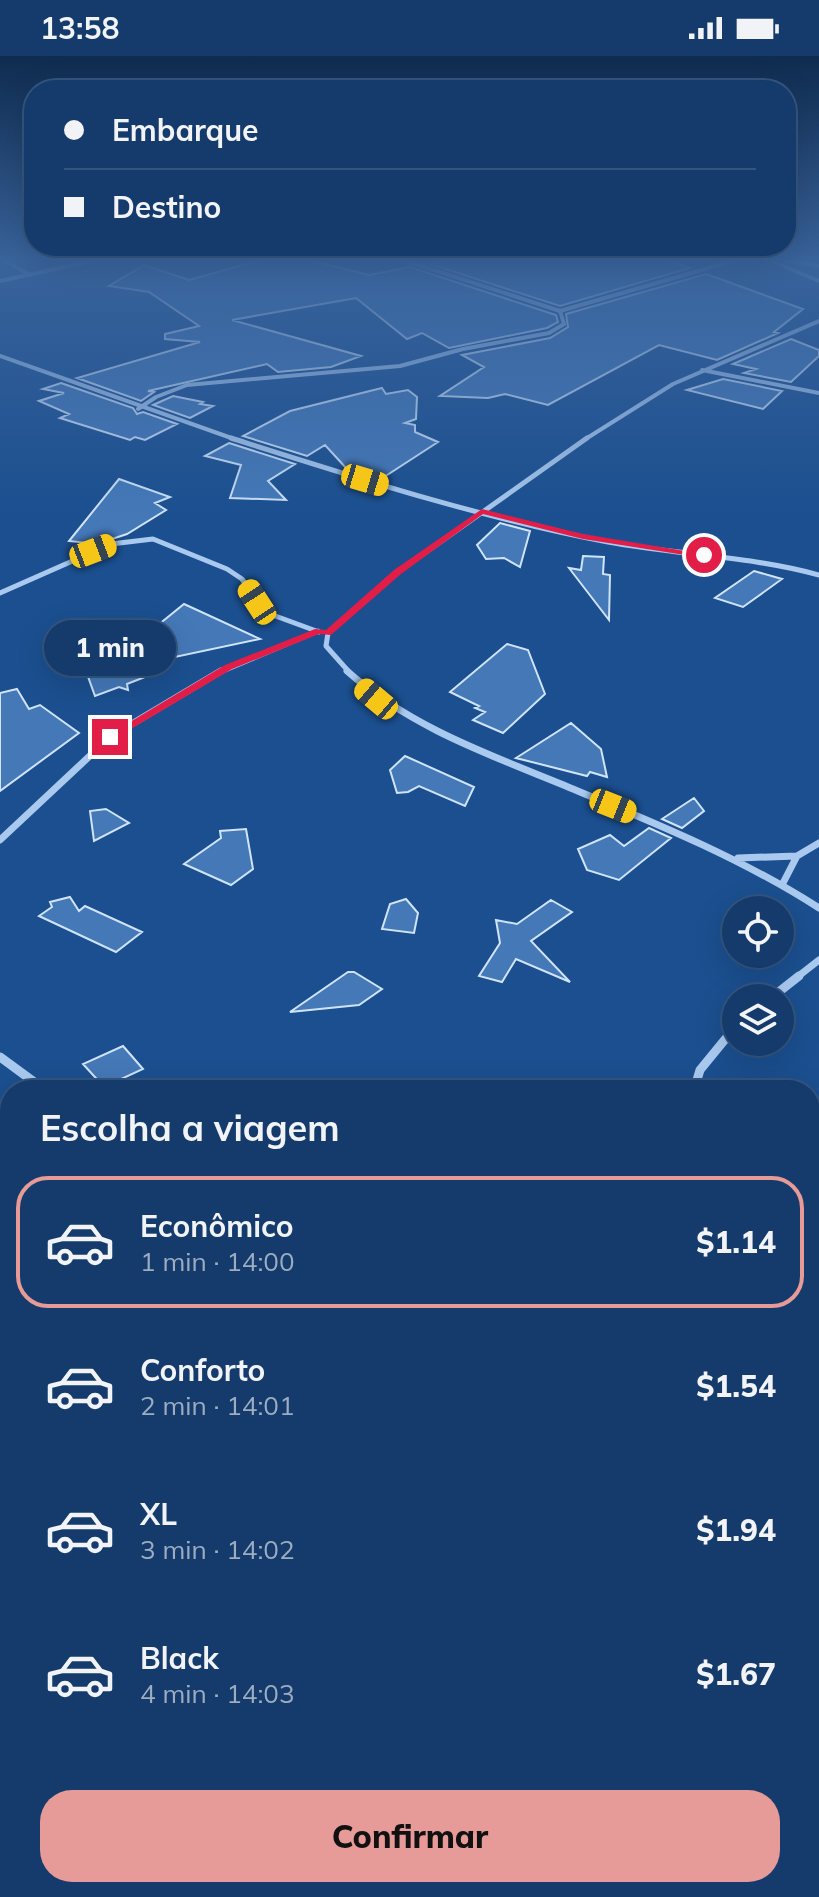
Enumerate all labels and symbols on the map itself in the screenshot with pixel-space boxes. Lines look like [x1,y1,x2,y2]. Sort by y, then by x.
car [339,462,391,498]
car [66,531,120,571]
route start [686,537,722,573]
car [234,575,280,629]
callout: 1 min [44,621,176,677]
car [350,674,402,724]
route end [92,719,128,755]
car [586,786,640,826]

